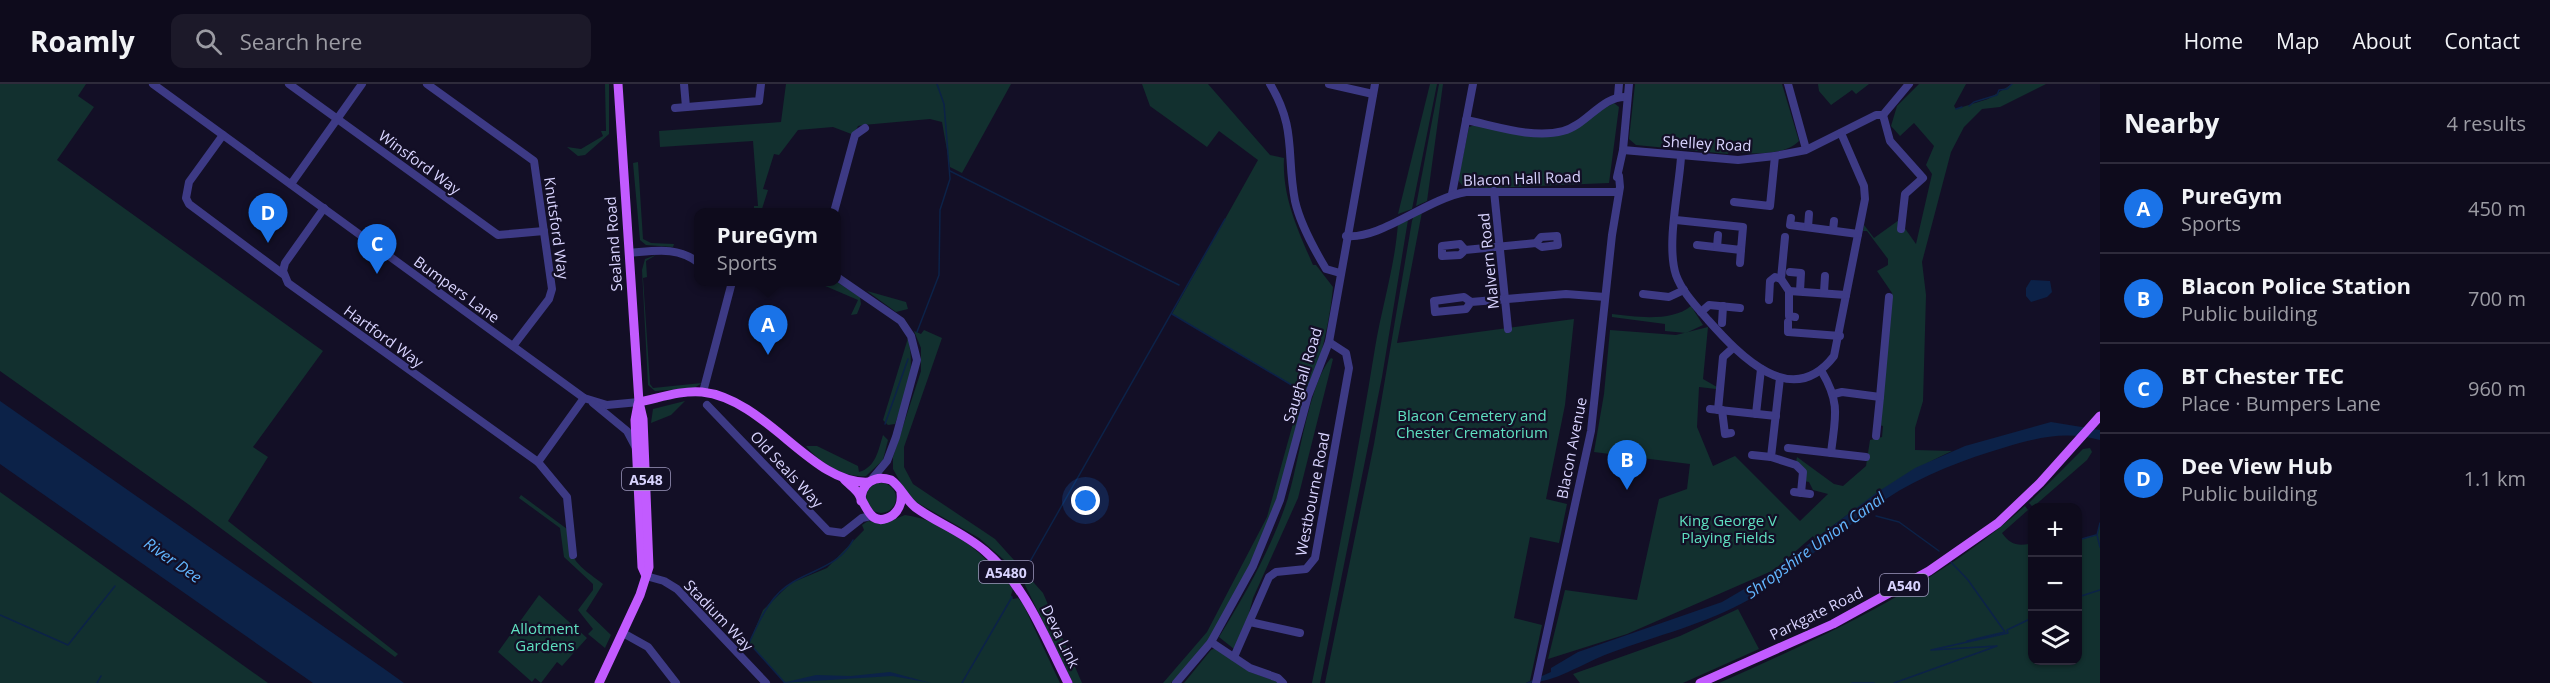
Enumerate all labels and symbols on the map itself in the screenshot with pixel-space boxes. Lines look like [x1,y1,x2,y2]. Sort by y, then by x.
street label: Winsford Way [375,125,465,199]
street label: Shelley Road [1662,131,1752,155]
street label: Blacon Hall Road [1463,166,1581,190]
street label: Knutsford Way [540,176,574,281]
pin: D [248,194,288,243]
street label: Sealand Road [600,196,626,292]
street label: Malvern Road [1473,212,1503,310]
pin: C [358,224,397,274]
street label: Bumpers Lane [410,251,504,327]
street label: Hartford Way [340,300,428,372]
pin: A [748,306,788,355]
street label: Saughall Road [1278,325,1326,425]
street label: Blacon Avenue [1551,395,1591,501]
park label: Blacon Cemetery and Chester Crematorium [1396,405,1548,442]
street label: Old Seals Way [746,426,828,512]
street label: Westbourne Road [1290,430,1334,558]
pin: B [1608,440,1646,490]
road number: A548 [622,468,670,490]
your location [1071,486,1100,515]
water label: Shropshire Union Canal [1741,486,1890,603]
park label: King George V Playing Fields [1679,510,1777,547]
water label: River Dee [140,532,206,588]
road number: A5480 [979,561,1033,583]
road number: A540 [1880,574,1928,596]
street label: Stadium Way [680,575,758,655]
street label: Parkgate Road [1766,582,1866,644]
street label: Deva Link [1037,601,1085,671]
park label: Allotment Gardens [511,618,579,655]

